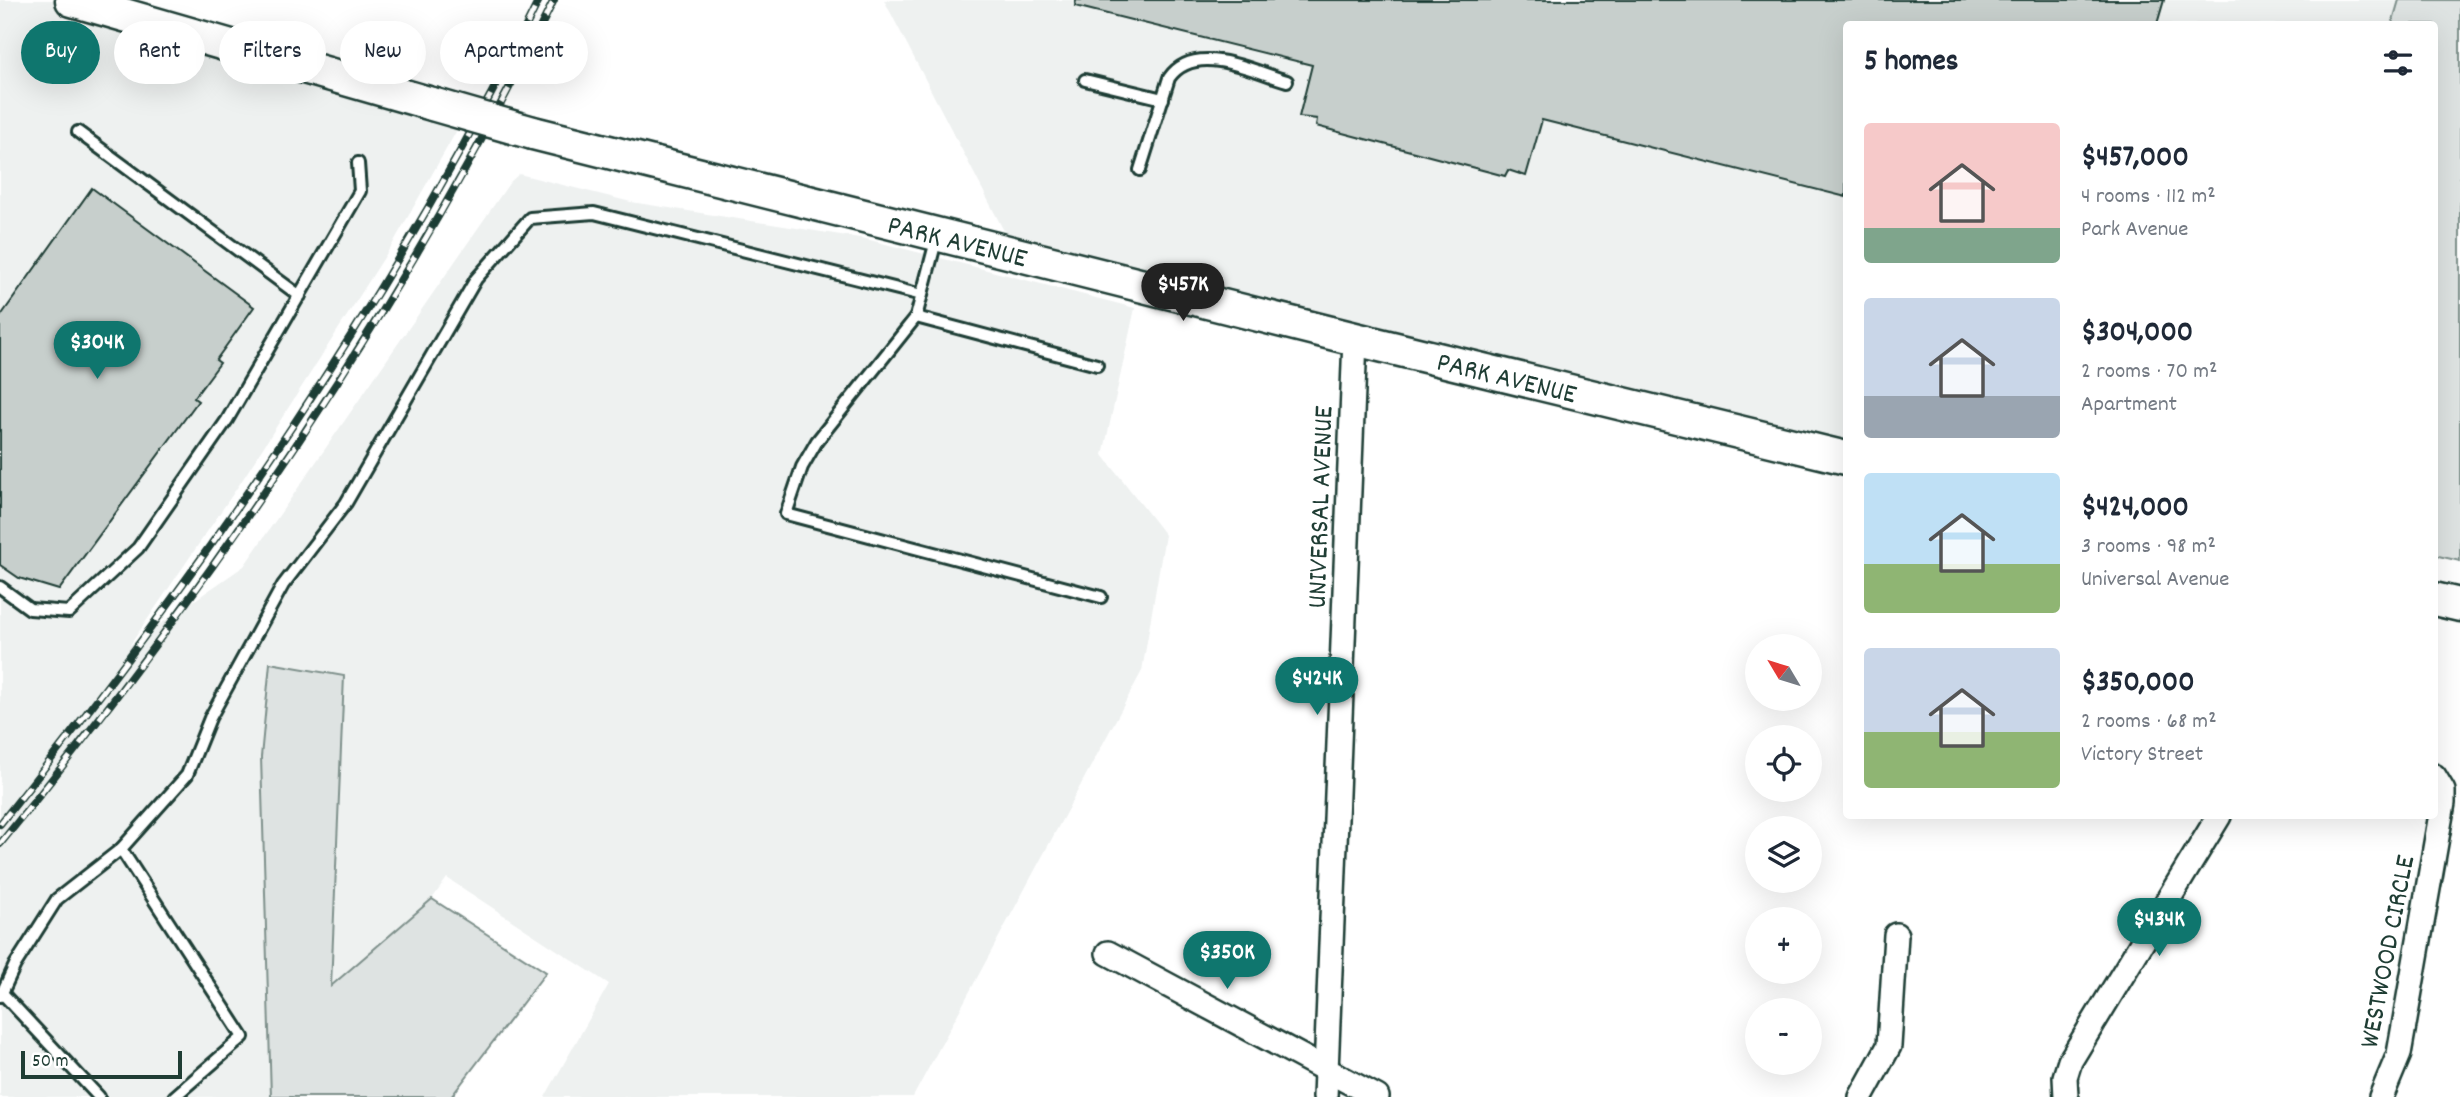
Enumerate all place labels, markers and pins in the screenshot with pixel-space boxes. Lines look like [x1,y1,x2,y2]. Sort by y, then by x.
pin: $457K [1134,264,1232,323]
pin: $304K [48,322,146,381]
pin: $424K [1268,658,1366,717]
pin: $434K [2110,898,2208,958]
pin: $350K [1178,932,1276,991]

